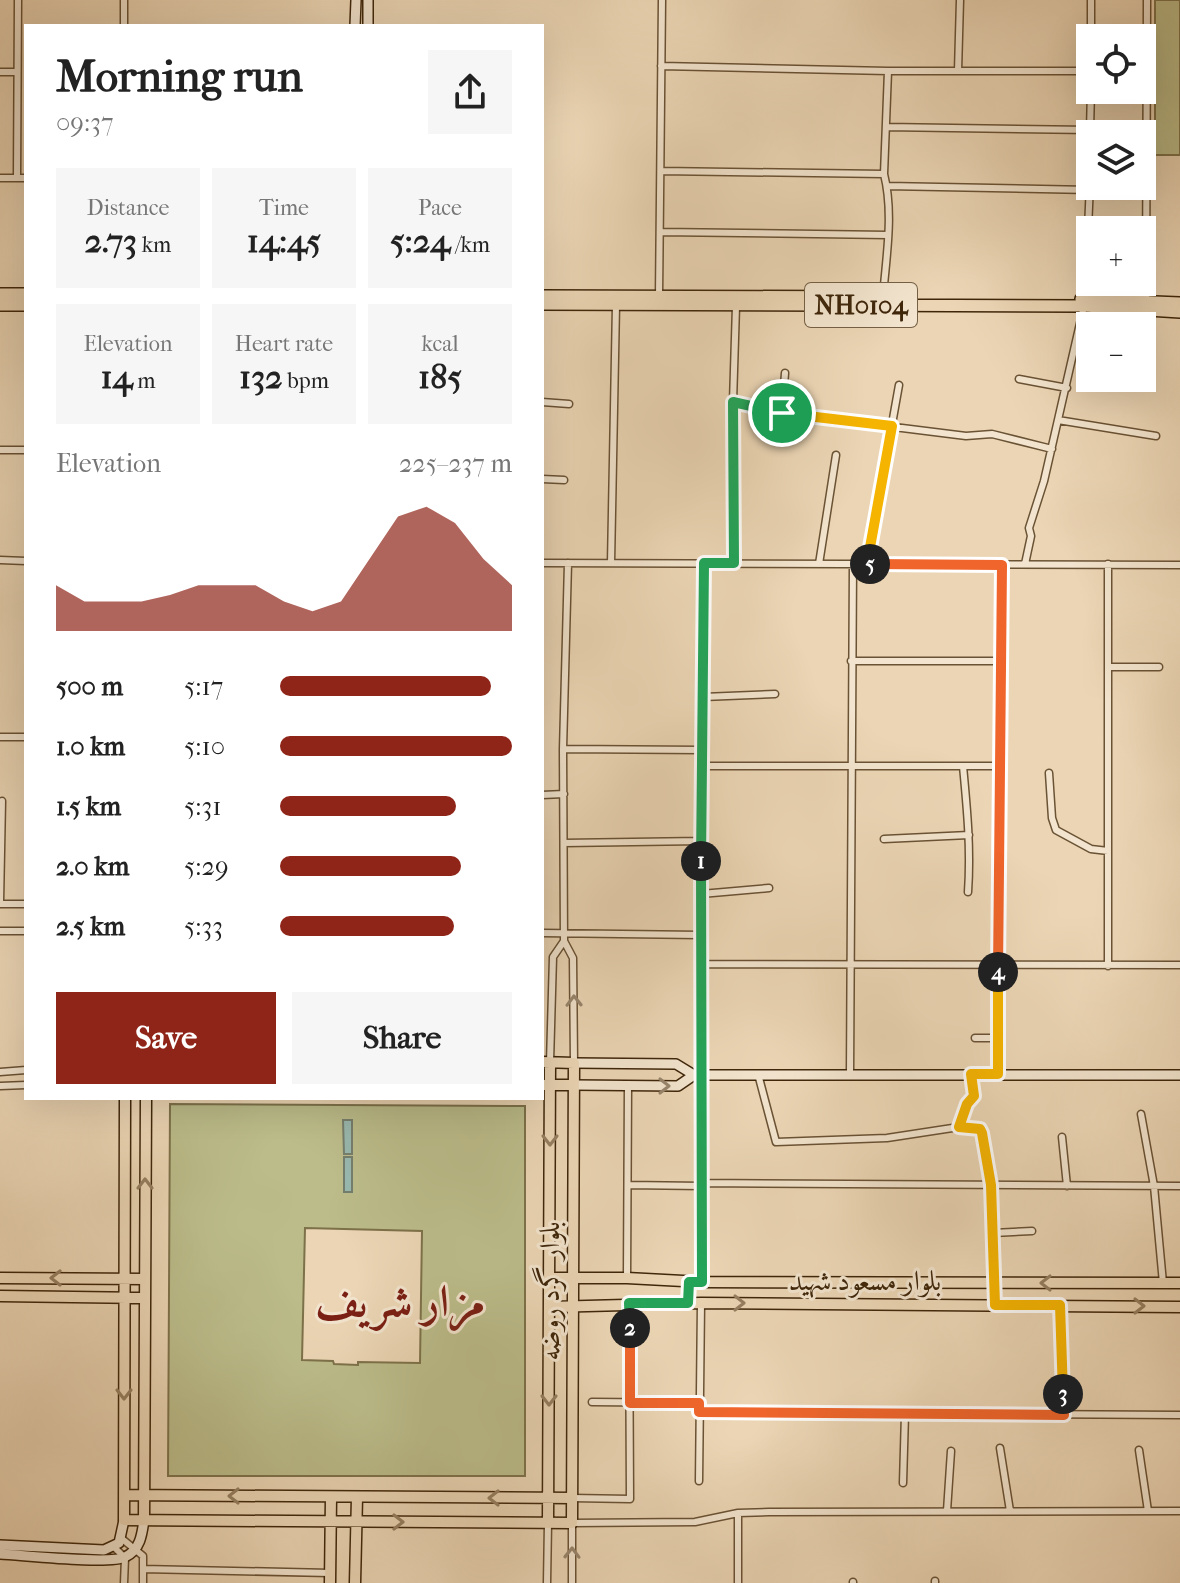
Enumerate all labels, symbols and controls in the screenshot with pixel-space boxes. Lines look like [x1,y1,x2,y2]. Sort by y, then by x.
map controls [1076,24,1156,392]
button: locate [1076,24,1156,104]
button: share [428,50,512,134]
text: Morning run [56,51,303,102]
text: 09:37 [56,107,113,138]
button: layers [1076,120,1156,200]
text: Distance [87,195,169,221]
text: Time [259,195,309,221]
text: Pace [418,195,462,221]
button: + [1076,216,1156,296]
text: 2.73 [85,221,137,261]
text: 14:45 [247,221,321,261]
text: 5:24 [390,221,450,261]
text: km [137,232,171,258]
text: /km [450,232,490,258]
road number: NH0104 [805,283,917,327]
button: − [1076,312,1156,392]
text: Elevation [84,331,172,357]
text: Heart rate [235,331,333,357]
text: kcal [421,331,459,357]
text: 14 [100,357,133,397]
text: 132 [239,357,283,397]
text: 185 [418,357,462,397]
text: m [133,368,156,394]
text: bpm [283,368,329,394]
pin [748,379,816,447]
icon: arrive [760,391,804,435]
text: Elevation [56,448,161,479]
text: 225–237 m [399,448,512,479]
pin: 5 [850,544,890,584]
text: 5 [865,551,875,577]
text: 500 m [56,671,123,702]
text: 5:17 [184,671,223,702]
text: 1.0 km [56,731,125,762]
text: 5:10 [184,731,225,762]
text: 1.5 km [56,791,121,822]
text: 5:31 [184,791,221,822]
pin: 1 [681,841,721,881]
text: 1 [697,848,705,874]
text: 2.0 km [56,851,129,882]
text: 5:29 [184,851,229,882]
text: 2.5 km [56,911,125,942]
text: 5:33 [184,911,223,942]
pin: 4 [978,952,1018,992]
text: 4 [992,959,1005,985]
button: Save [56,992,276,1084]
button: Share [292,992,512,1084]
one-way arrow [565,994,583,1007]
one-way arrow [658,1077,671,1095]
one-way arrow [541,1134,559,1147]
one-way arrow [137,1177,154,1190]
street label: بلوار گرد روضه [531,1221,567,1361]
street label: بلوار مسعود شهید [789,1264,941,1299]
one-way arrow [49,1269,62,1287]
one-way arrow [1039,1274,1052,1292]
district label: مزار شريف [315,1276,485,1332]
one-way arrow [733,1294,746,1312]
one-way arrow [1133,1297,1146,1315]
pin: 2 [610,1308,650,1348]
text: 2 [624,1315,636,1341]
pin: 3 [1043,1374,1083,1414]
text: 3 [1058,1381,1068,1407]
one-way arrow [115,1388,133,1401]
one-way arrow [540,1394,558,1407]
one-way arrow [227,1487,240,1505]
one-way arrow [487,1489,500,1507]
one-way arrow [392,1513,405,1531]
one-way arrow [563,1546,581,1559]

